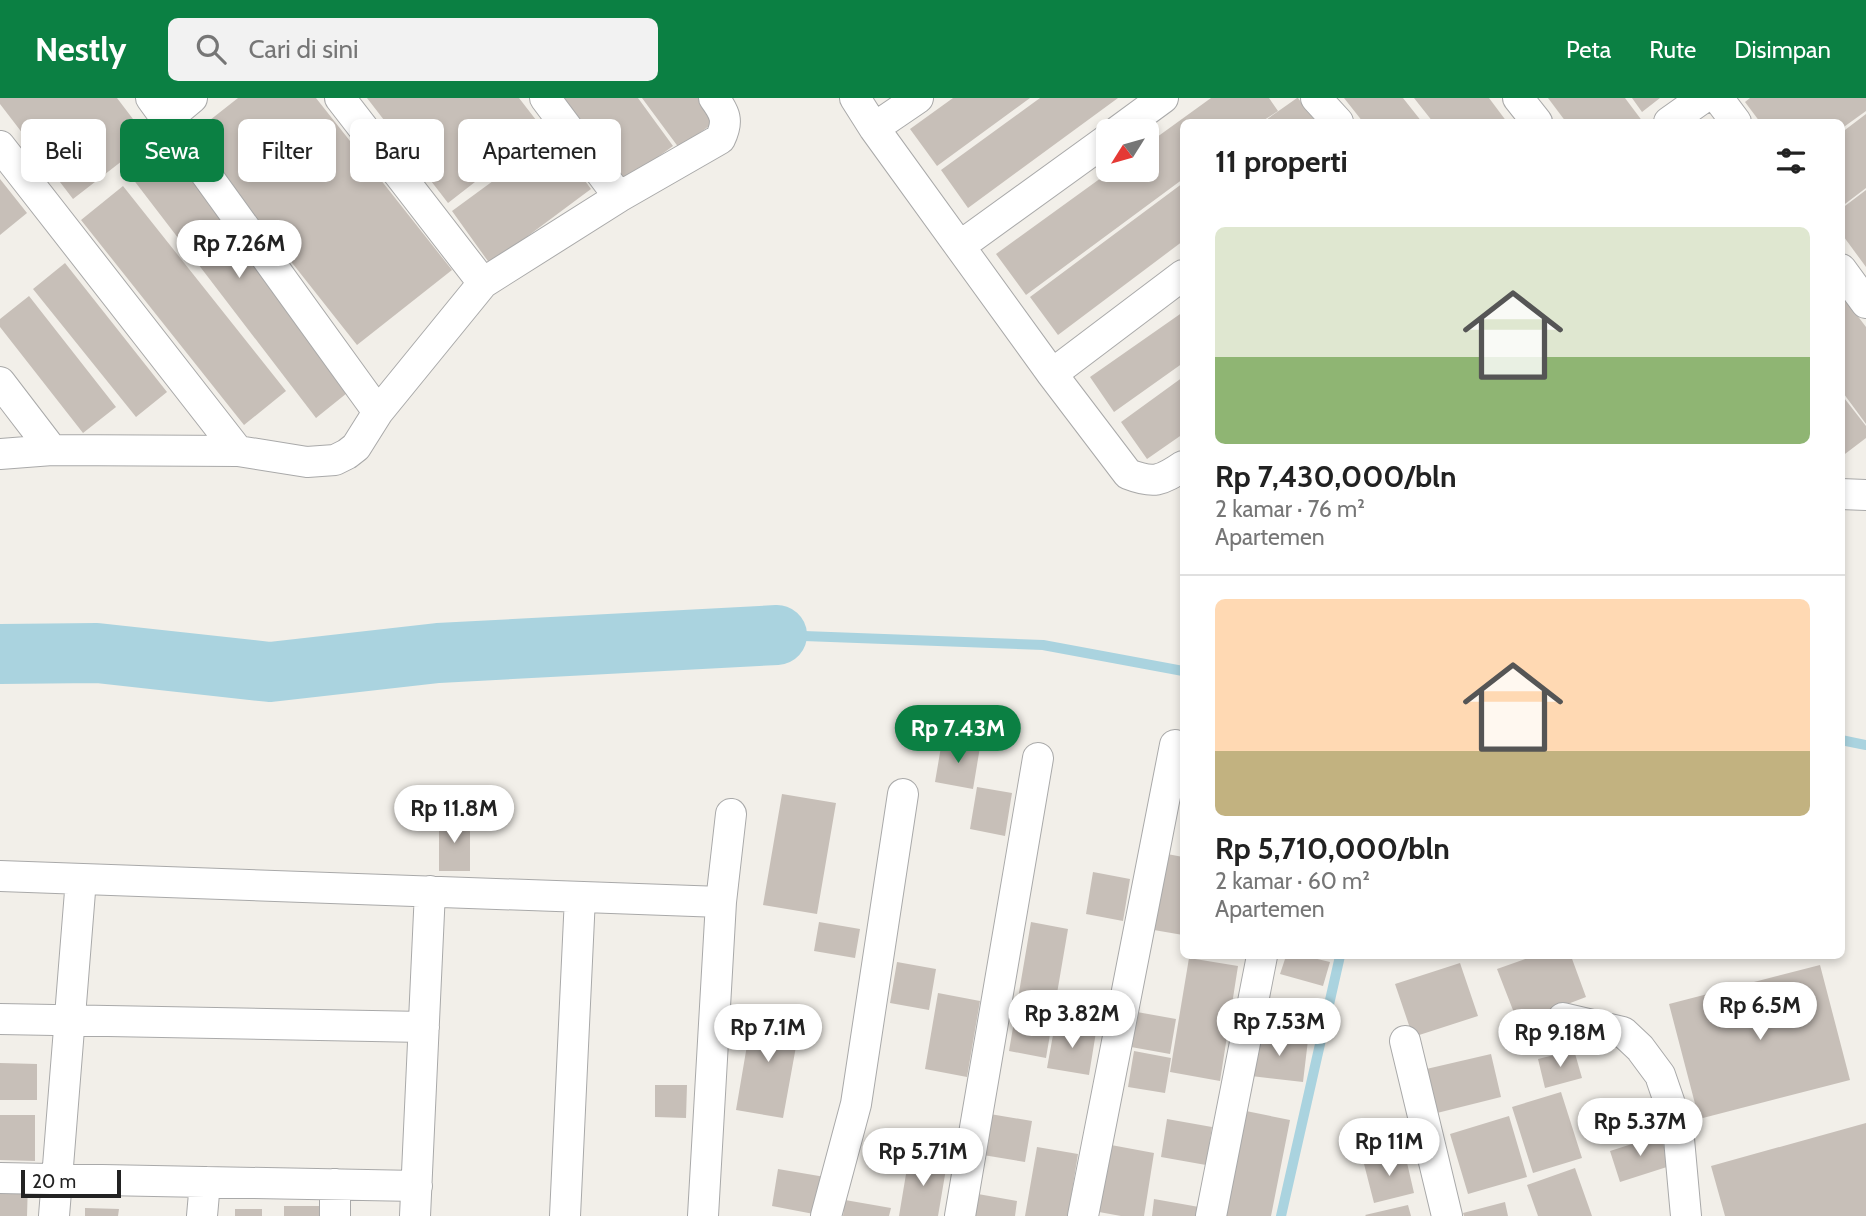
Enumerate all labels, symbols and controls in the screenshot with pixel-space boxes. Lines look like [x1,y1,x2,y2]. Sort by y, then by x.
search box [168,18,658,81]
text: Nestly [35,29,126,69]
icon: search [192,30,230,68]
text: Cari di sini [248,33,359,65]
text: Peta [1566,35,1611,64]
text: Rute [1649,35,1696,64]
text: Disimpan [1734,35,1831,64]
chip: Beli [21,119,106,182]
chip: Sewa [120,119,224,182]
chip: Filter [238,119,336,182]
chip: Baru [350,119,444,182]
chip: Apartemen [458,119,621,182]
north arrow [1096,119,1158,182]
map controls [1096,119,1159,182]
icon: filters [1772,142,1810,180]
text: 11 properti [1215,143,1348,180]
pin: Rp 7.26M [167,220,311,280]
text: Rp 7.26M [193,229,285,257]
icon: home [1450,272,1576,398]
text: Rp 7,430,000/bln [1215,458,1457,495]
text: 2 kamar · 76 m² [1215,495,1365,523]
text: Apartemen [1215,523,1325,551]
icon: home [1450,644,1576,770]
pin: Rp 7.43M [886,706,1030,765]
text: Rp 7.43M [911,714,1005,742]
pin: Rp 11.8M [382,786,526,845]
text: Rp 11.8M [410,794,498,822]
text: Rp 5,710,000/bln [1215,830,1450,867]
text: 2 kamar · 60 m² [1215,867,1370,895]
text: Apartemen [1215,895,1325,923]
pin: Rp 6.5M [1695,982,1825,1042]
pin: Rp 3.82M [1000,990,1144,1050]
text: Rp 6.5M [1719,991,1801,1019]
pin: Rp 7.53M [1207,998,1351,1058]
text: Rp 3.82M [1024,999,1120,1027]
pin: Rp 7.1M [703,1004,833,1064]
text: Rp 7.53M [1233,1007,1325,1035]
pin: Rp 9.18M [1488,1010,1632,1069]
text: Rp 7.1M [730,1013,806,1041]
text: Rp 9.18M [1514,1018,1606,1046]
pin: Rp 5.37M [1568,1098,1712,1158]
text: Rp 5.37M [1594,1107,1686,1135]
pin: Rp 11M [1332,1118,1446,1178]
text: Rp 11M [1355,1127,1423,1155]
pin: Rp 5.71M [851,1128,995,1188]
text: Rp 5.71M [878,1137,968,1165]
scale bar [21,1167,121,1199]
text: 20 m [32,1170,76,1193]

